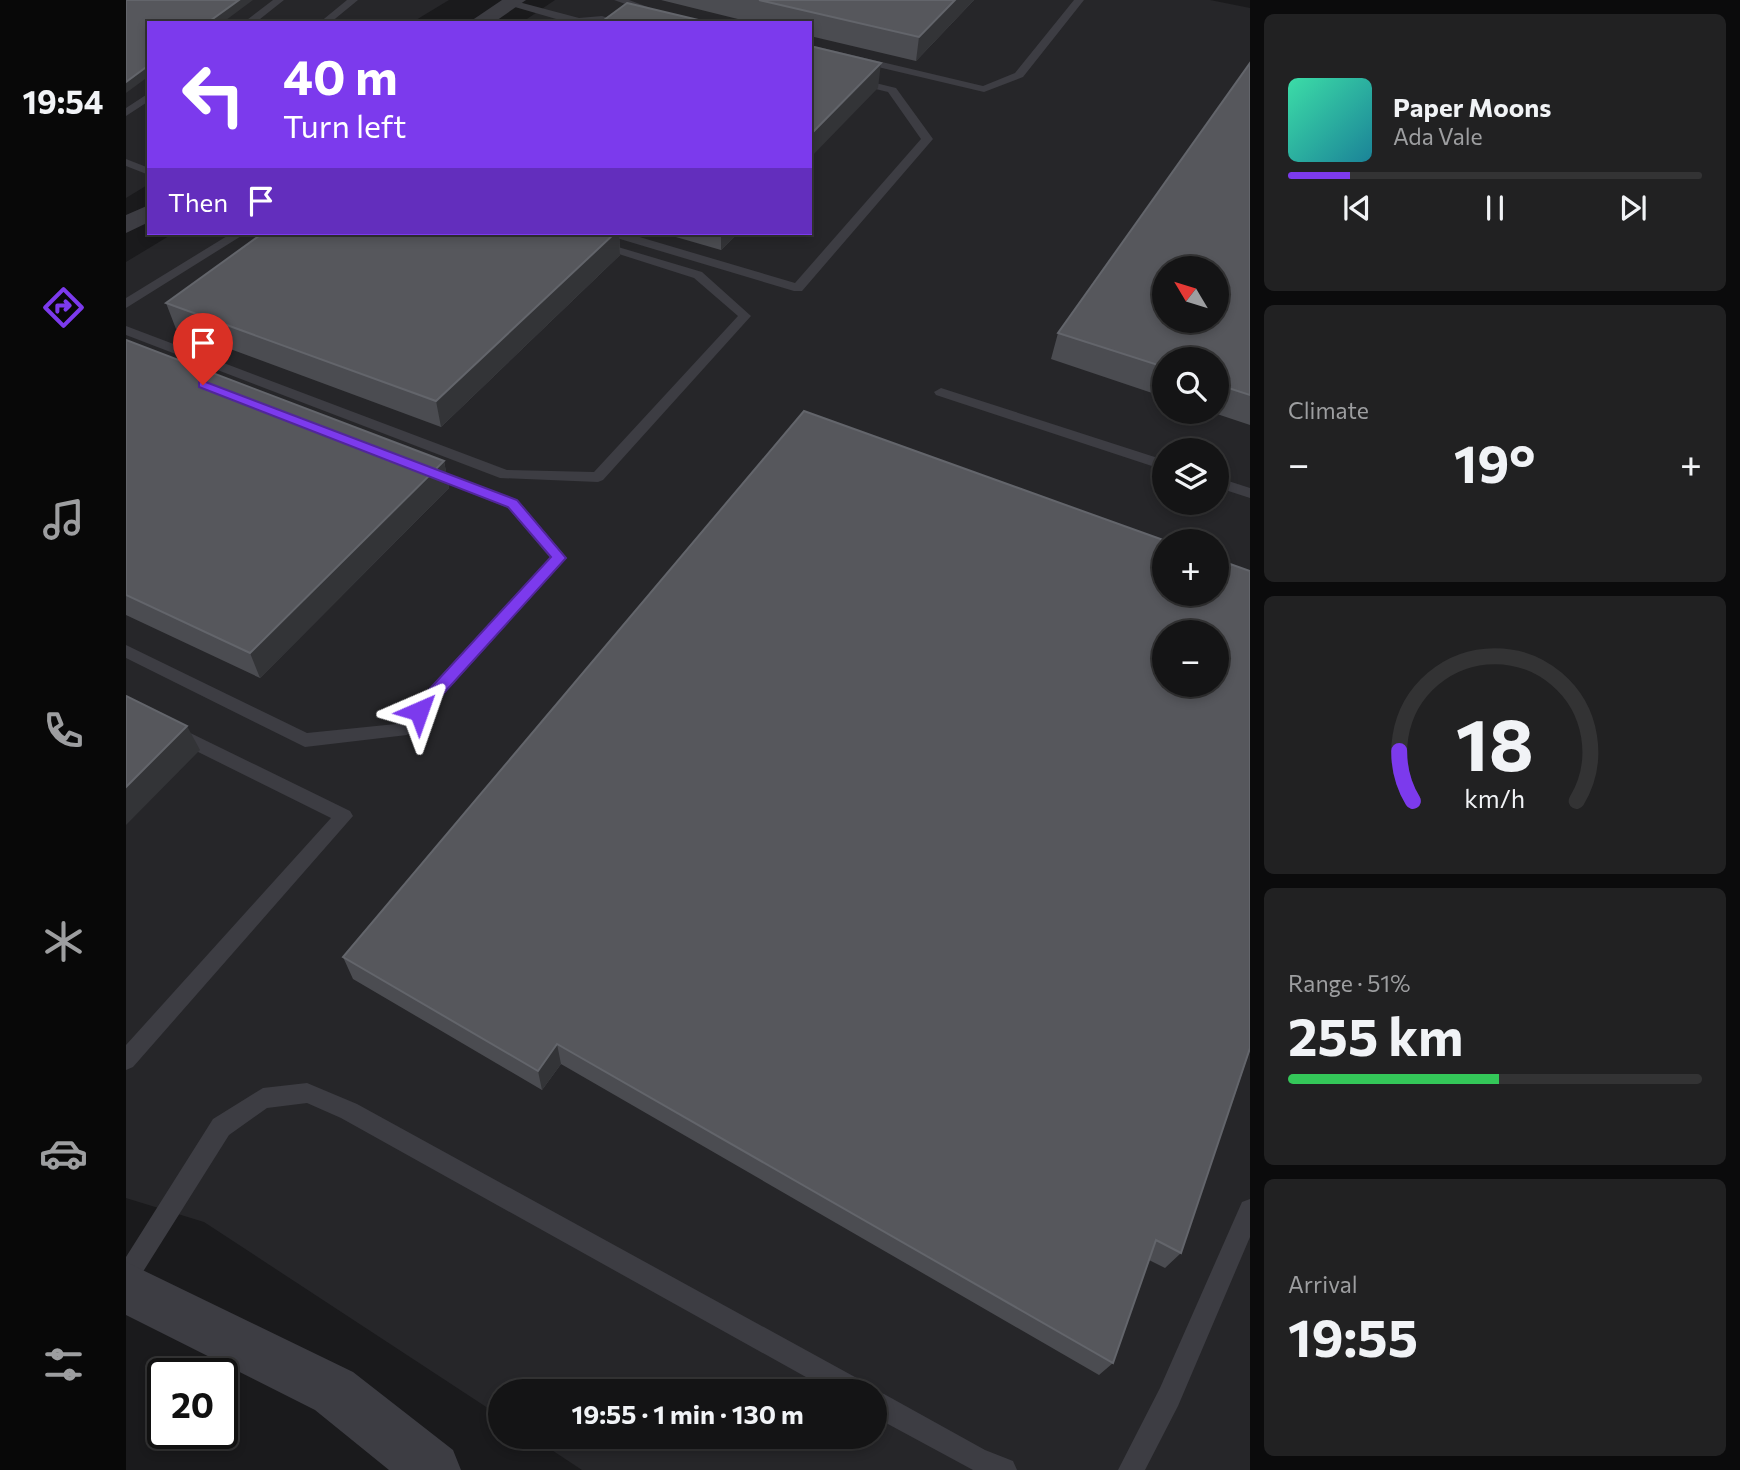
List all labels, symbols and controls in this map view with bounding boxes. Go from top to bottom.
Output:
text: 40 m [283,45,398,105]
icon: left [168,49,259,140]
text: 19:54 [23,81,103,121]
text: Paper Moons [1393,91,1551,122]
text: Turn left [283,105,407,145]
text: Ada Vale [1393,122,1483,150]
icon: arrive [242,182,280,220]
text: Then [168,186,228,217]
icon: previous [1338,189,1376,227]
icon: pause [1476,189,1514,227]
icon: next [1614,189,1652,227]
north arrow [1152,256,1228,332]
map controls [1152,256,1229,697]
icon: directions [39,283,88,332]
pin [173,313,233,385]
icon: arrive [184,324,222,362]
button: search [1152,347,1229,424]
text: Climate [1288,396,1369,424]
text: 19° [1454,430,1535,494]
button: layers [1152,438,1229,515]
text: − [1288,439,1310,486]
text: + [1680,439,1702,486]
icon: music [39,495,88,544]
button: + [1152,529,1229,606]
button: − [1152,620,1229,697]
position arrow [382,674,456,748]
text: 18 [1456,697,1534,786]
icon: phone [39,706,88,755]
text: km/h [1465,783,1525,813]
icon: climate [39,917,88,966]
text: Range · 51% [1288,969,1410,997]
text: 255 km [1288,1003,1463,1067]
icon: car [39,1129,88,1178]
text: Arrival [1288,1270,1358,1298]
text: 19:55 [1288,1304,1418,1368]
icon: filters [39,1340,88,1389]
speed limit sign: 20 [147,1358,238,1449]
text: 19:55 · 1 min · 130 m [571,1398,804,1429]

